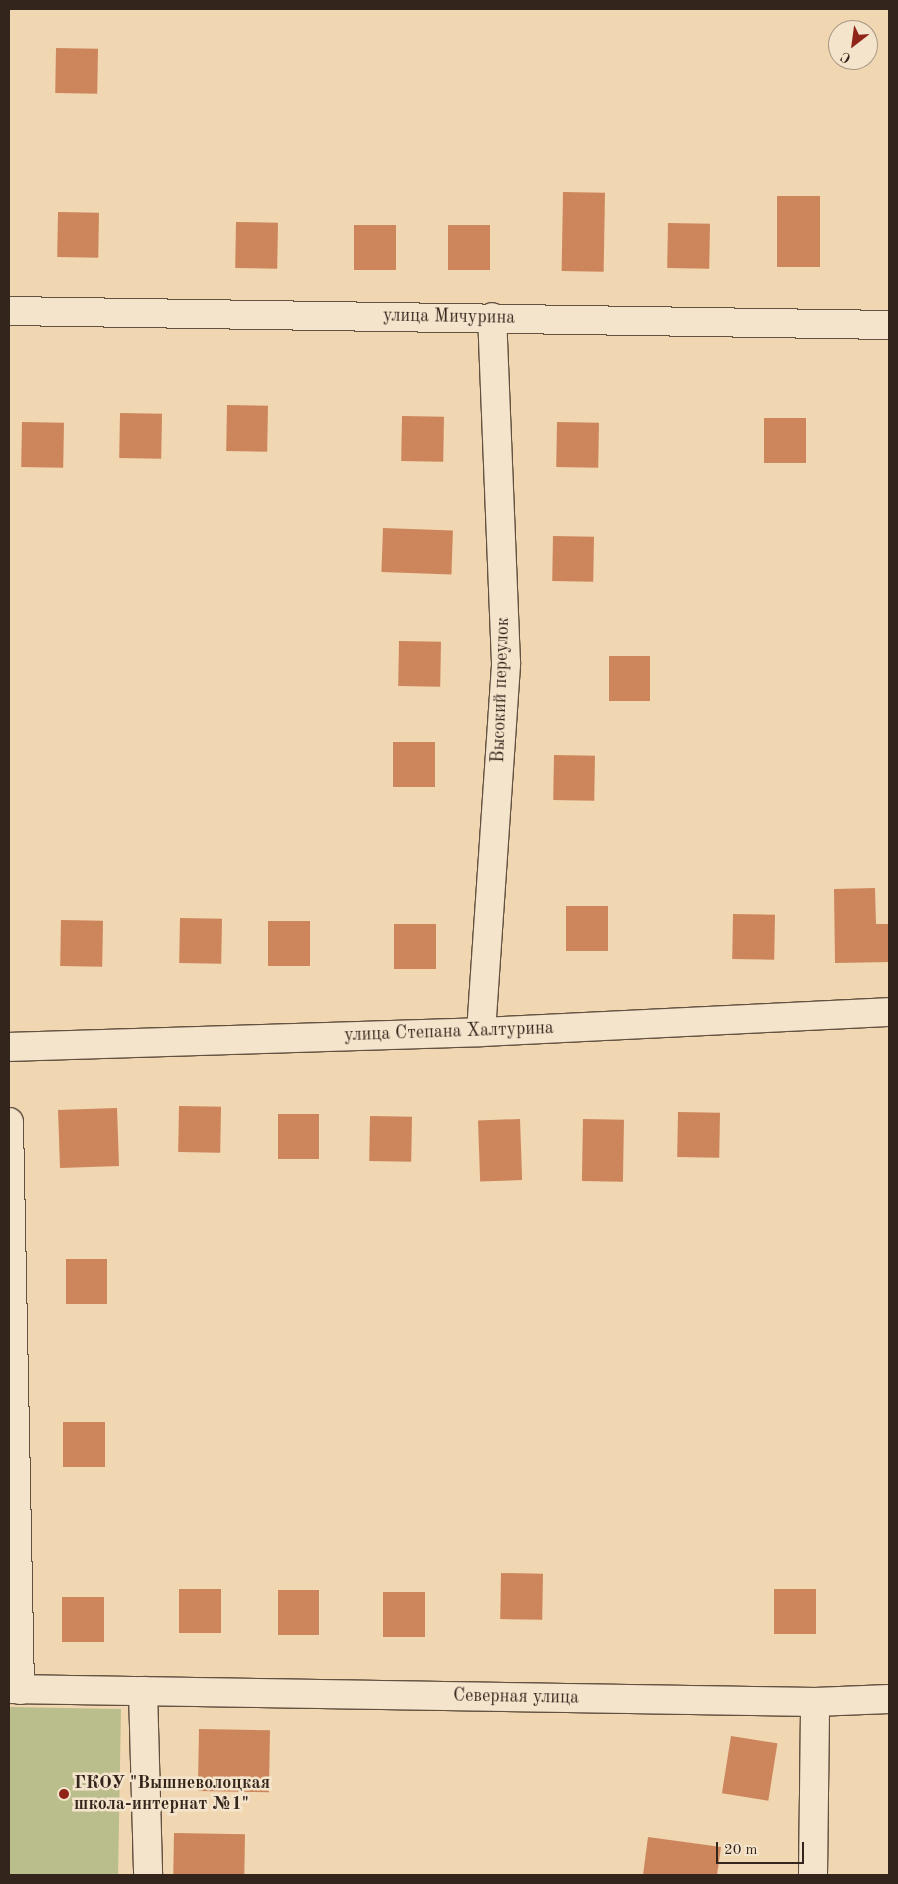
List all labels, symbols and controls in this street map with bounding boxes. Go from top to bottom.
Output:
north arrow [828,20,878,70]
text: С [838,49,854,65]
street label: улица Мичурина [383,305,515,329]
street label: Высокий переулок [488,617,514,763]
street label: улица Степана Халтурина [344,1018,554,1046]
street label: Северная улица [453,1685,579,1709]
place label: ГКОУ "Вышневолоцкая школа-интернат №1" [74,1773,270,1816]
marker: ГКОУ "Вышневолоцкая школа-интернат №1" [58,1788,70,1800]
scale bar [718,1832,806,1864]
text: 20 m [724,1843,758,1858]

